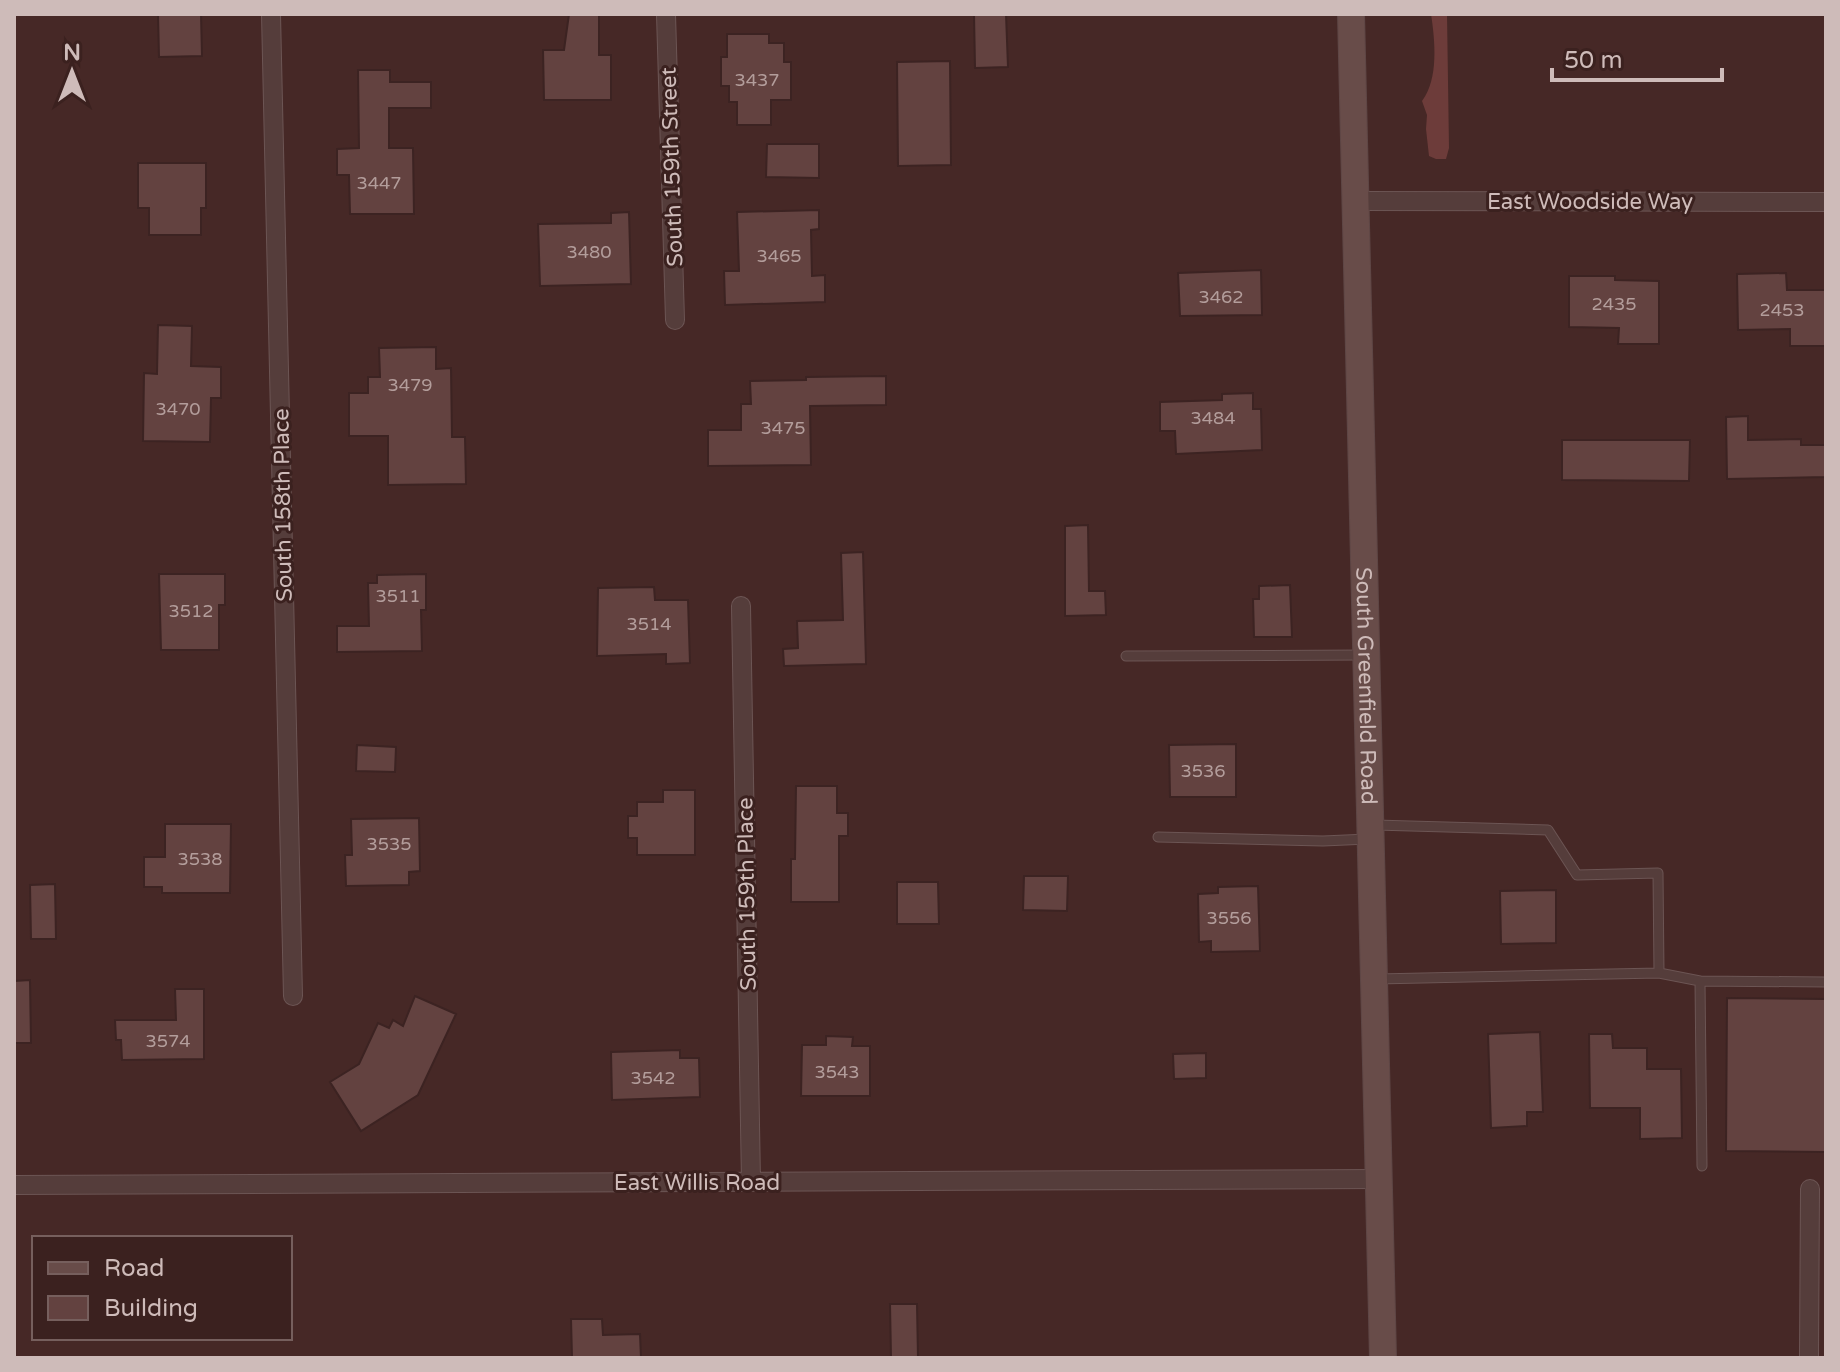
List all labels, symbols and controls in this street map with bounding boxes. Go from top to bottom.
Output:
north arrow [32,32,112,112]
scale bar [1552,32,1722,82]
text: N [63,40,81,66]
text: 50 m [1564,46,1622,75]
street label: South 159th Street [656,67,688,267]
house number: 3437 [734,69,780,91]
house number: 3447 [356,172,402,194]
street label: East Woodside Way [1487,189,1693,215]
house number: 3480 [566,241,612,263]
house number: 3465 [756,245,802,267]
house number: 3462 [1198,286,1244,308]
house number: 2435 [1591,293,1637,315]
house number: 2453 [1759,299,1805,321]
house number: 3479 [387,374,433,396]
house number: 3470 [155,398,201,420]
house number: 3484 [1190,407,1236,429]
street label: South 158th Place [268,408,298,602]
house number: 3475 [760,417,806,439]
street label: South Greenfield Road [1350,567,1382,805]
house number: 3511 [375,585,421,607]
house number: 3512 [168,600,214,622]
house number: 3514 [626,613,672,635]
house number: 3536 [1180,760,1226,782]
street label: South 159th Place [732,797,762,991]
house number: 3535 [366,833,412,855]
house number: 3538 [177,848,223,870]
house number: 3556 [1206,907,1252,929]
house number: 3574 [145,1030,191,1052]
house number: 3543 [814,1061,860,1083]
house number: 3542 [630,1067,676,1089]
street label: East Willis Road [614,1170,780,1196]
legend [32,1236,292,1340]
text: Road [104,1254,164,1283]
text: Building [104,1294,198,1323]

